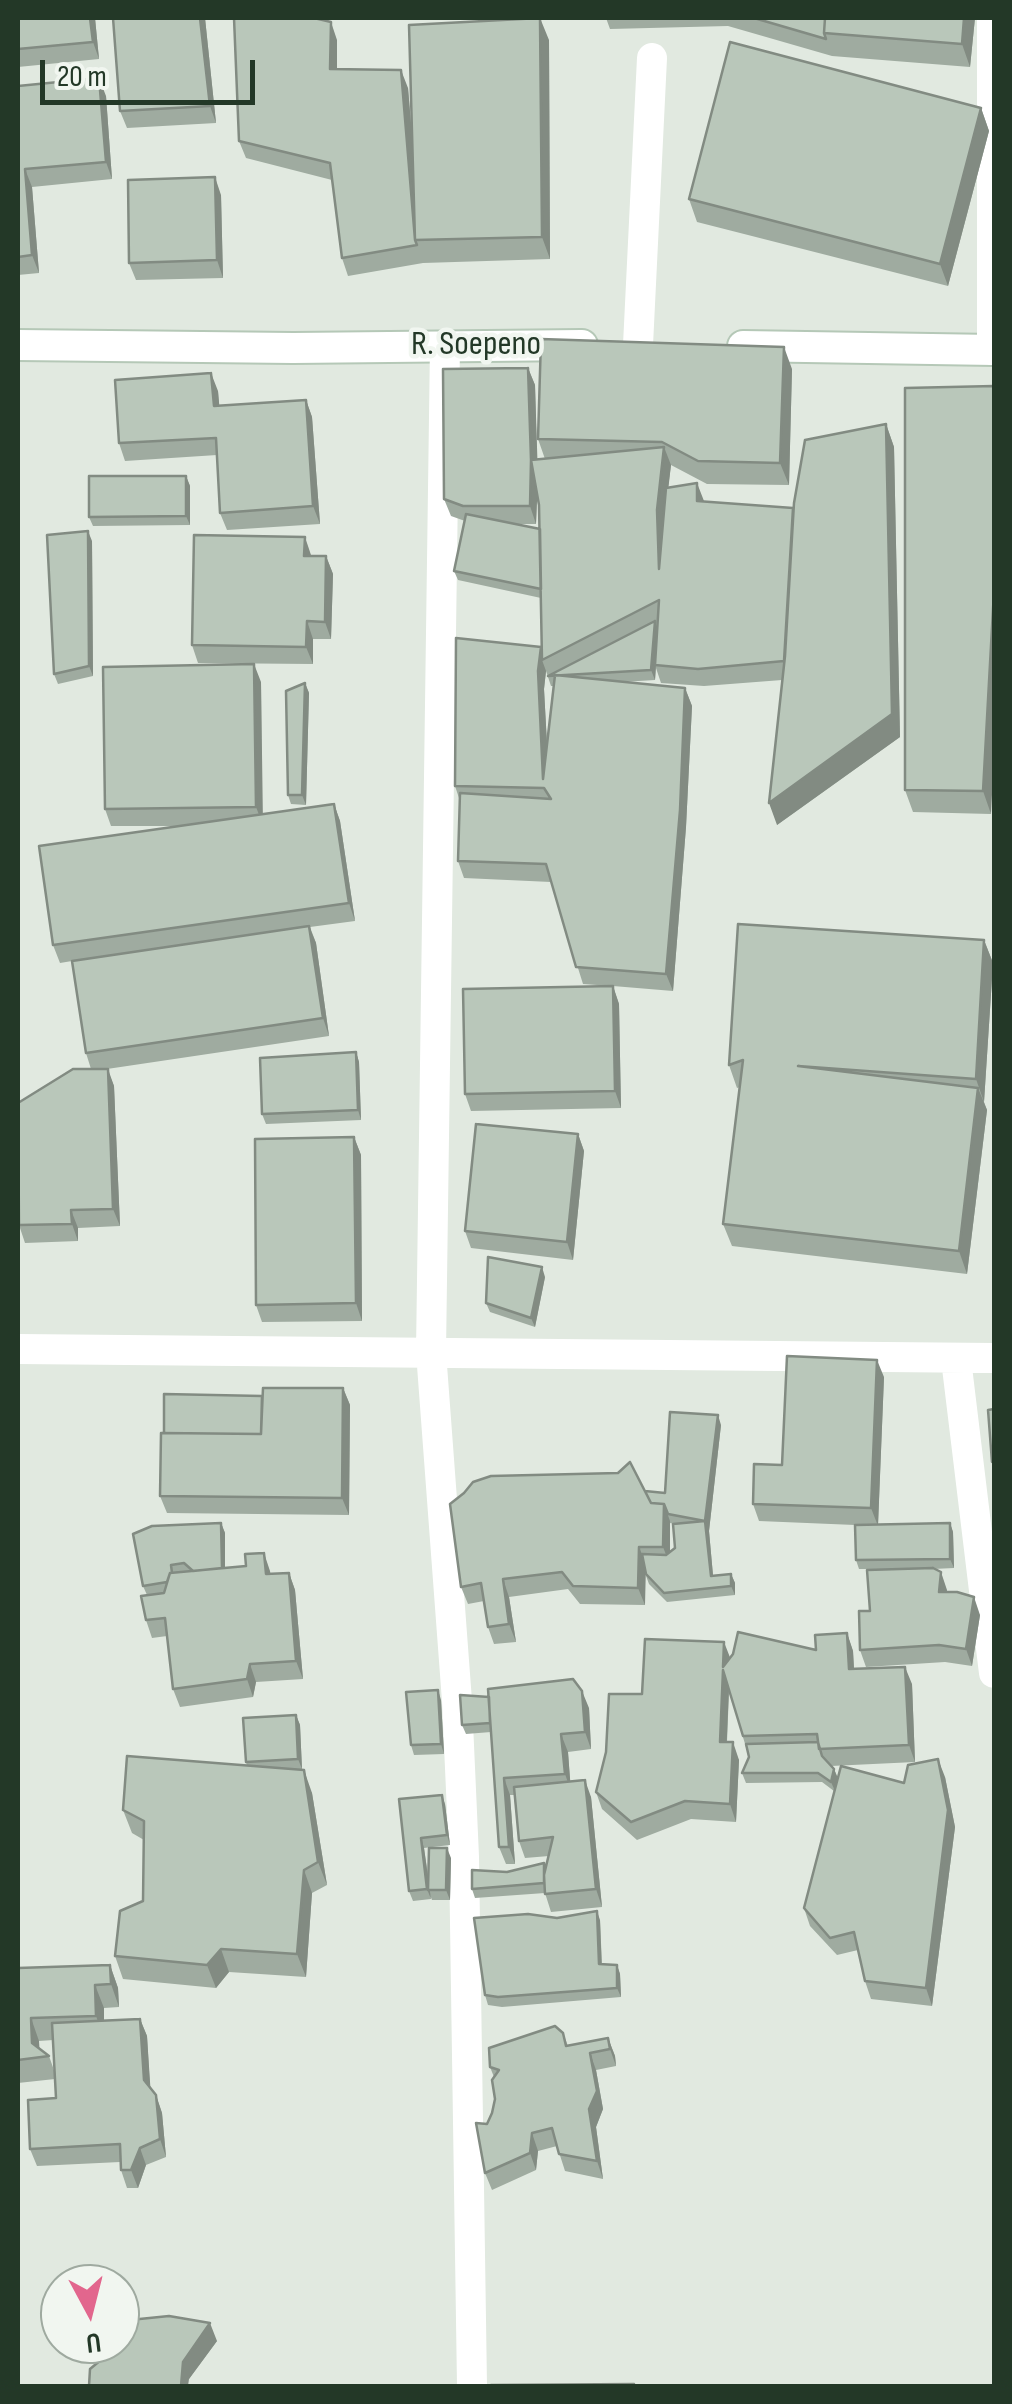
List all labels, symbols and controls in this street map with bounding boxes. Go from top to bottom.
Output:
scale bar [45,40,260,102]
text: 20 m [57,59,107,95]
street label: R. Soepeno [411,324,541,366]
north arrow [40,2264,140,2364]
text: U [84,2325,103,2360]

